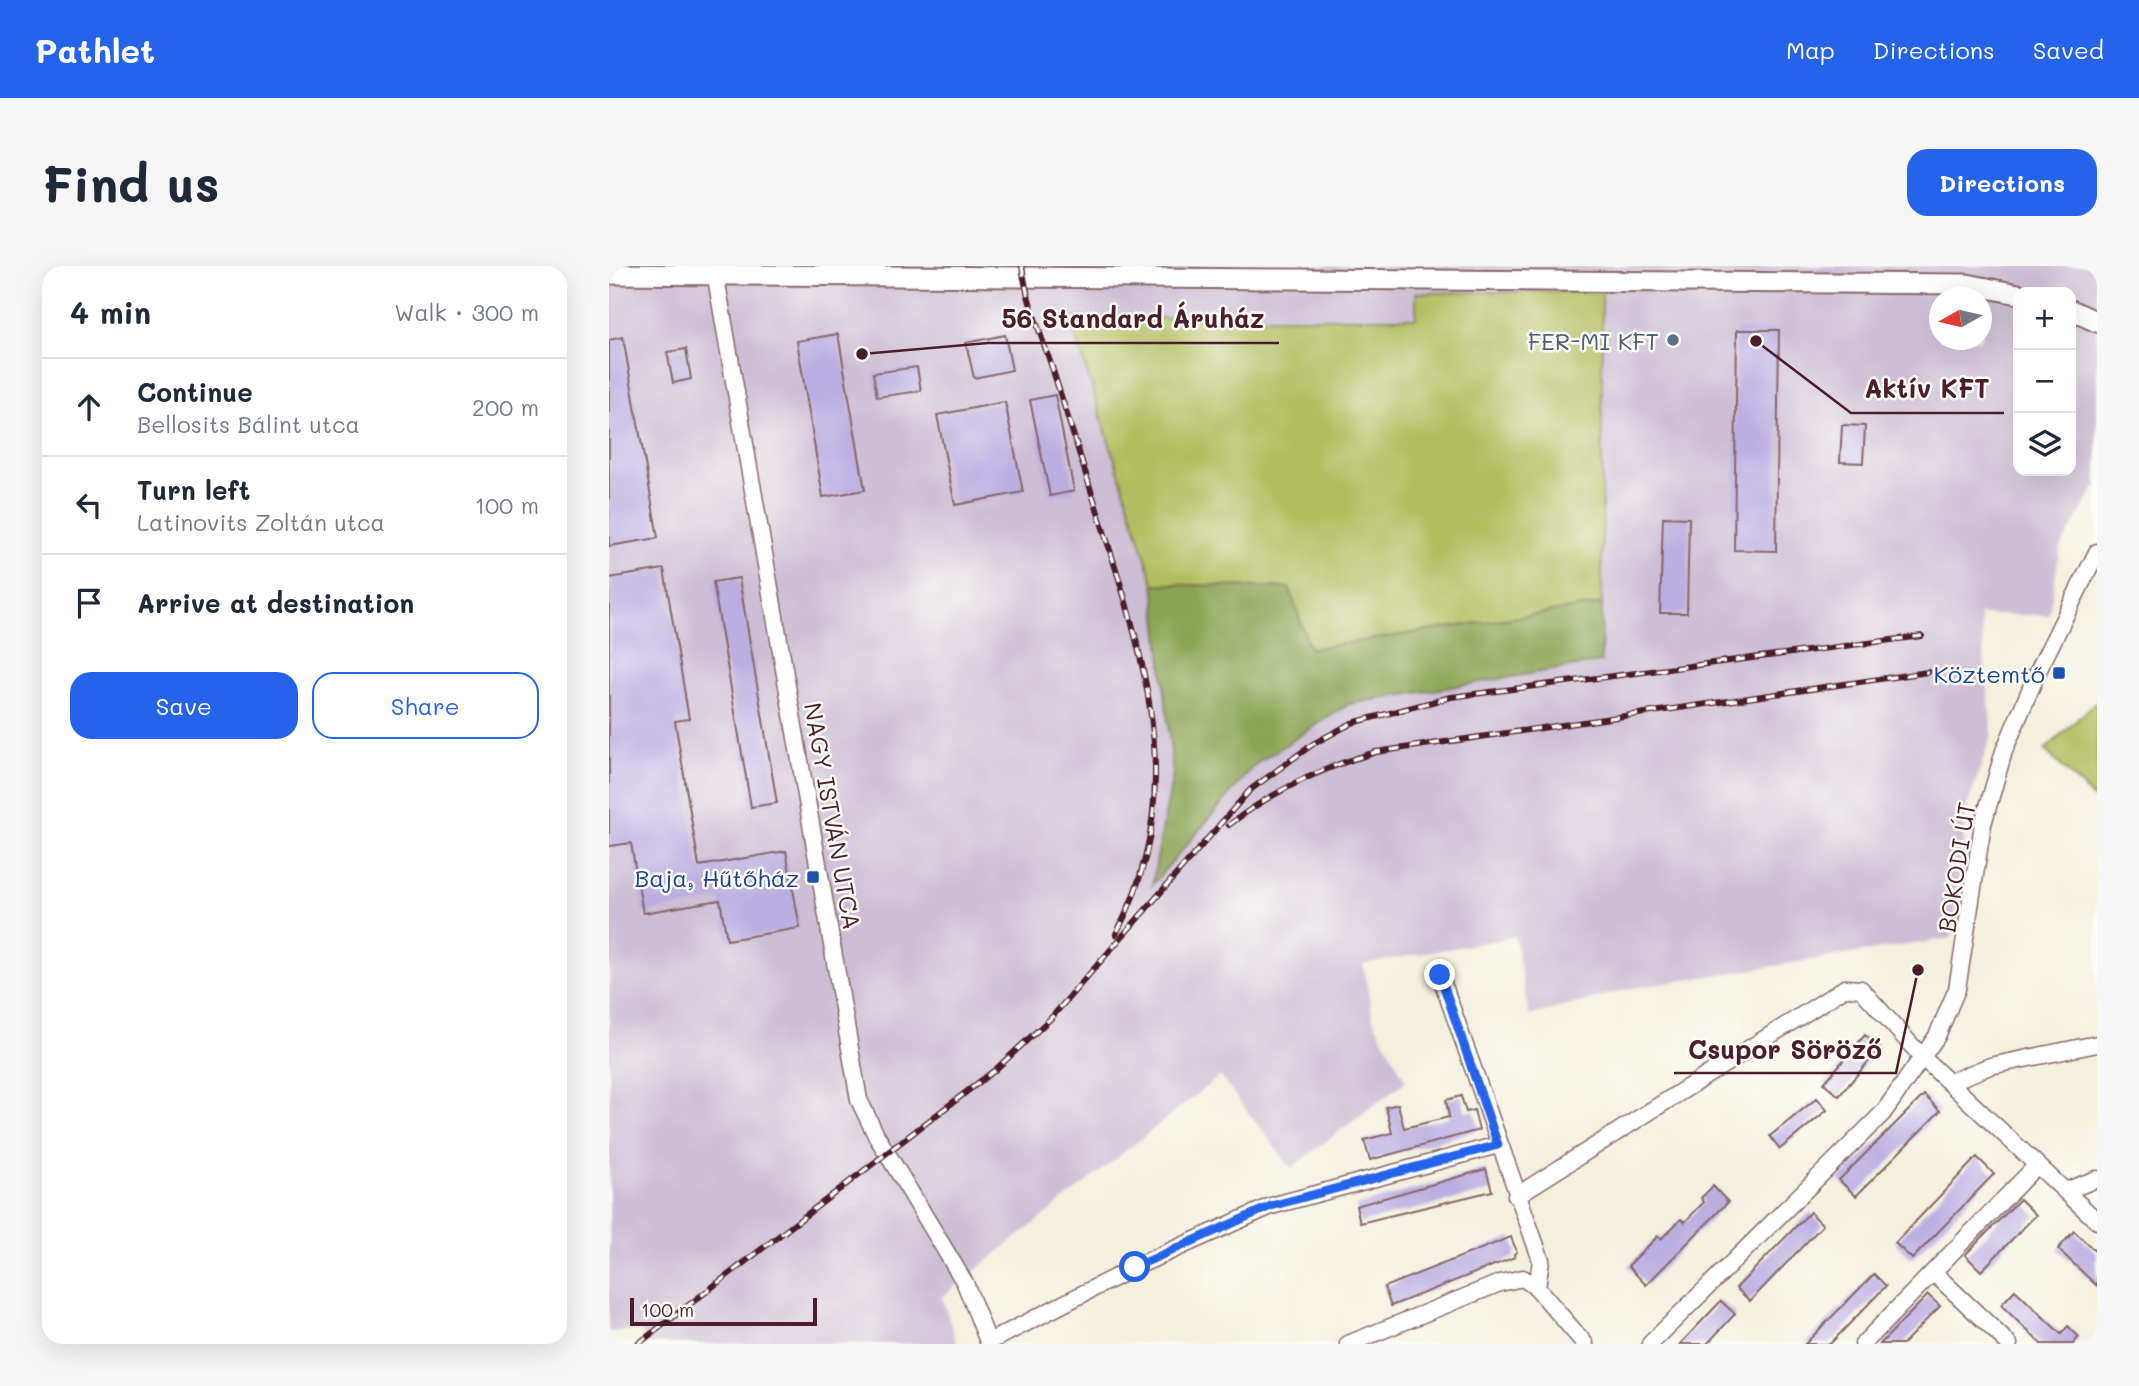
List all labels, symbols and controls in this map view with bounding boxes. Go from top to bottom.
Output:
text: Pathlet [35,28,155,71]
text: Map [1786,34,1835,65]
text: Directions [1873,34,1995,65]
text: Saved [2033,34,2104,65]
button: Directions [1907,149,2097,216]
text: Find us [42,151,220,214]
north arrow [1929,287,1992,350]
map controls [2013,287,2076,476]
button: + [2013,287,2076,350]
text: 4 min [70,292,151,332]
callout: 56 Standard Áruház [988,296,1279,343]
text: Walk · 300 m [394,297,539,327]
text: 56 Standard Áruház [1001,301,1265,335]
place label: FER-MI KFT [1528,325,1659,356]
marker: FER-MI KFT [1665,332,1681,348]
button: − [2013,350,2076,413]
callout: Aktív KFT [1851,366,2004,413]
text: Aktív KFT [1864,371,1990,405]
text: Continue [137,375,253,409]
icon: ahead [70,388,108,426]
text: 200 m [472,392,539,422]
text: Bellosits Bálint utca [137,409,360,439]
button: layers [2013,413,2076,476]
text: Turn left [137,473,250,507]
icon: left [70,486,108,524]
text: 100 m [475,490,539,520]
text: Latinovits Zoltán utca [137,507,385,537]
icon: arrive [70,584,108,622]
text: Arrive at destination [137,586,414,620]
place label: Köztemtő [1934,658,2045,689]
marker: Köztemtő [2051,665,2067,681]
button: Save [70,672,298,739]
button: Share [312,672,539,739]
street label: NAGY ISTVÁN UTCA [798,700,868,932]
street label: BOKODI ÚT [1930,800,1982,934]
place label: Baja, Hűtőház [634,862,799,893]
marker: Baja, Hűtőház [805,869,821,885]
route end [1424,959,1455,990]
callout: Csupor Söröző [1674,1026,1896,1073]
text: Csupor Söröző [1688,1032,1882,1066]
route start [1119,1251,1150,1282]
scale bar [630,1295,817,1327]
text: 100 m [641,1297,694,1322]

